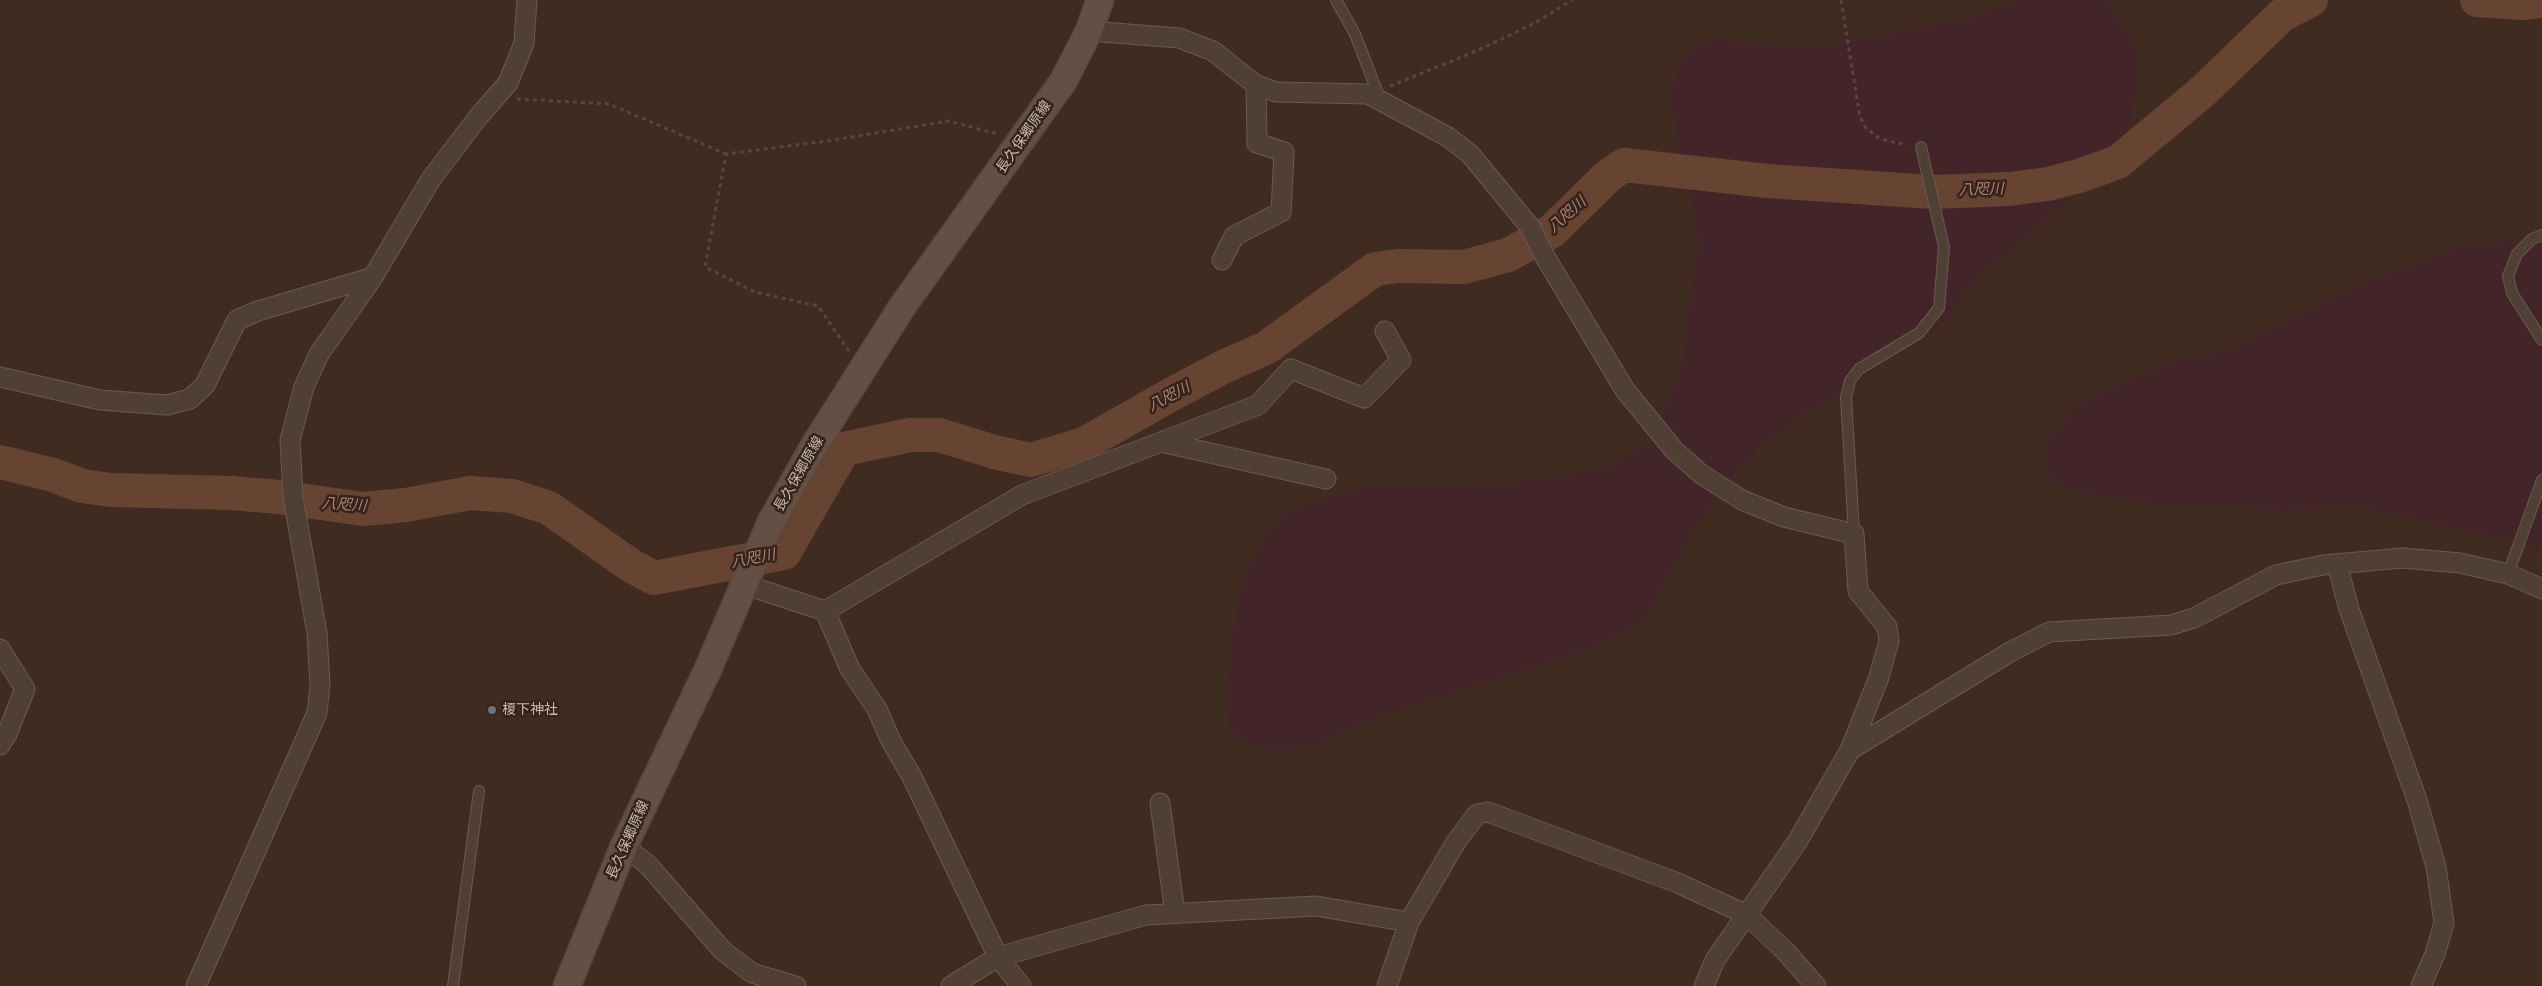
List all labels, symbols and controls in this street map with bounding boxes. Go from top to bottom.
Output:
street label: 長久保郷原線 [993,98,1055,176]
water label: 八咫川 [1958,180,2004,200]
water label: 八咫川 [1544,193,1590,237]
water label: 八咫川 [1145,378,1193,416]
street label: 長久保郷原線 [771,433,827,515]
water label: 八咫川 [321,494,367,516]
water label: 八咫川 [729,546,777,572]
place label: 榎下神社 [502,702,558,718]
marker: 榎下神社 [486,704,498,716]
street label: 長久保郷原線 [603,798,653,882]

